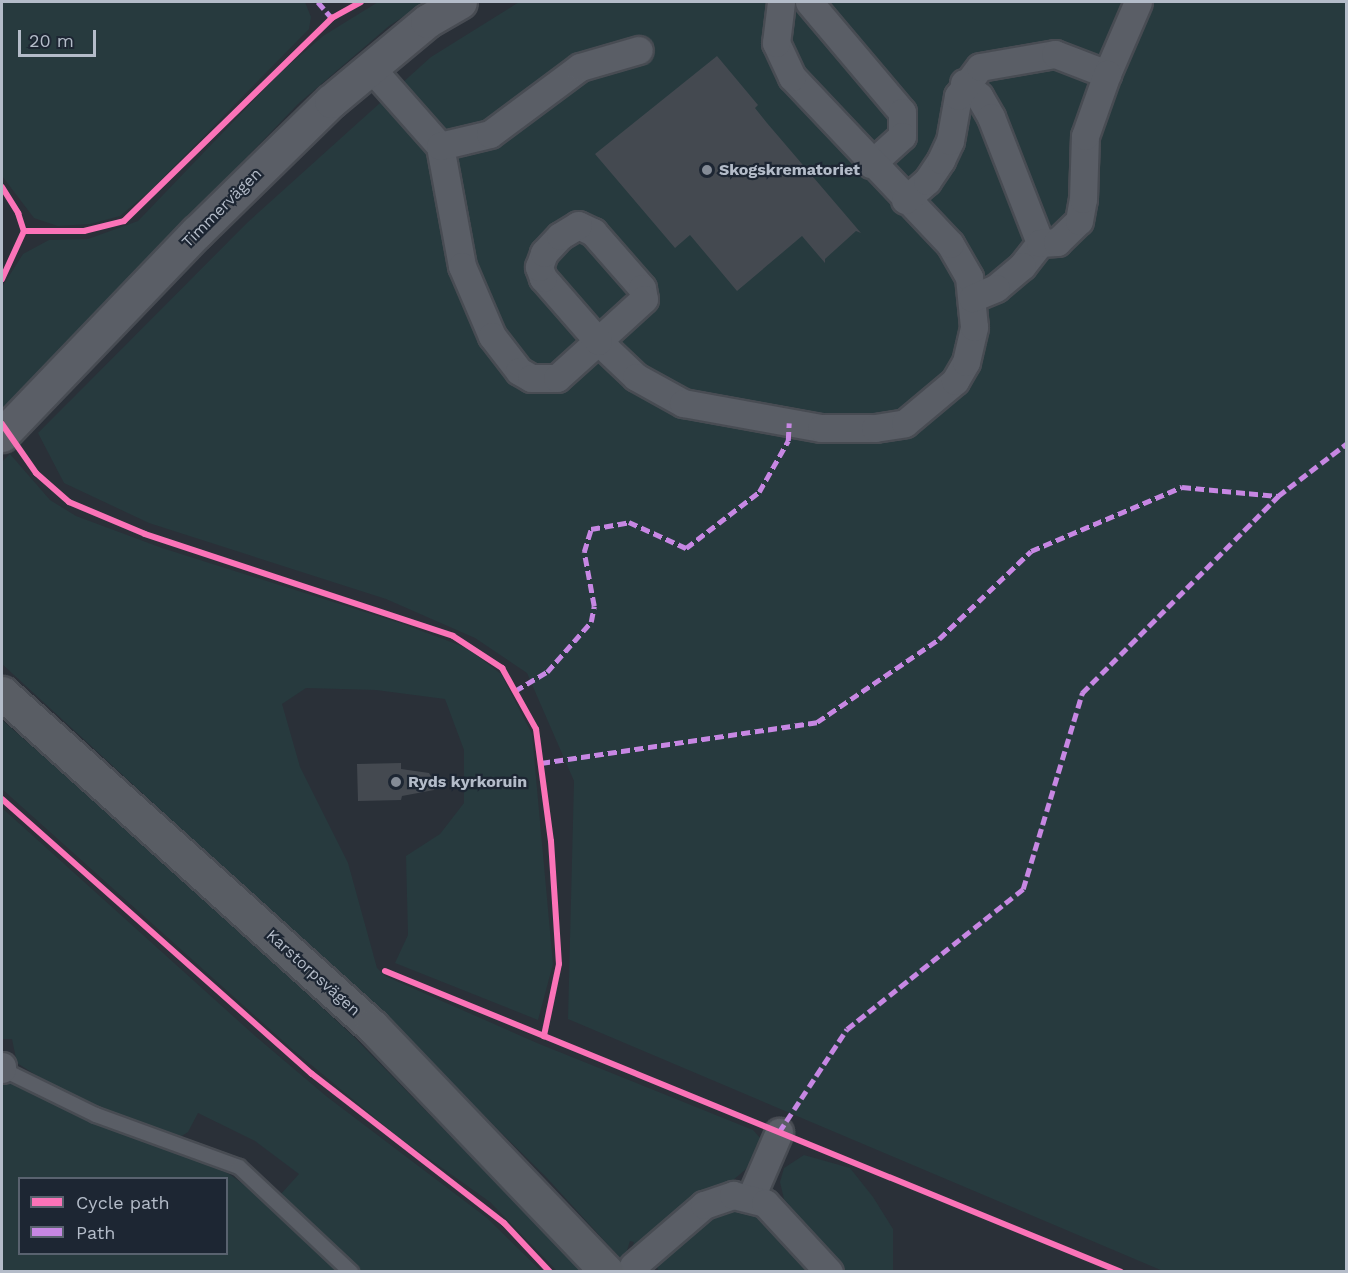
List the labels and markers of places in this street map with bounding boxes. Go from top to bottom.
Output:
place label: Skogskrematoriet [719,160,860,180]
marker: Skogskrematoriet [700,163,714,177]
place label: Ryds kyrkoruin [408,772,527,792]
marker: Ryds kyrkoruin [389,775,403,789]

